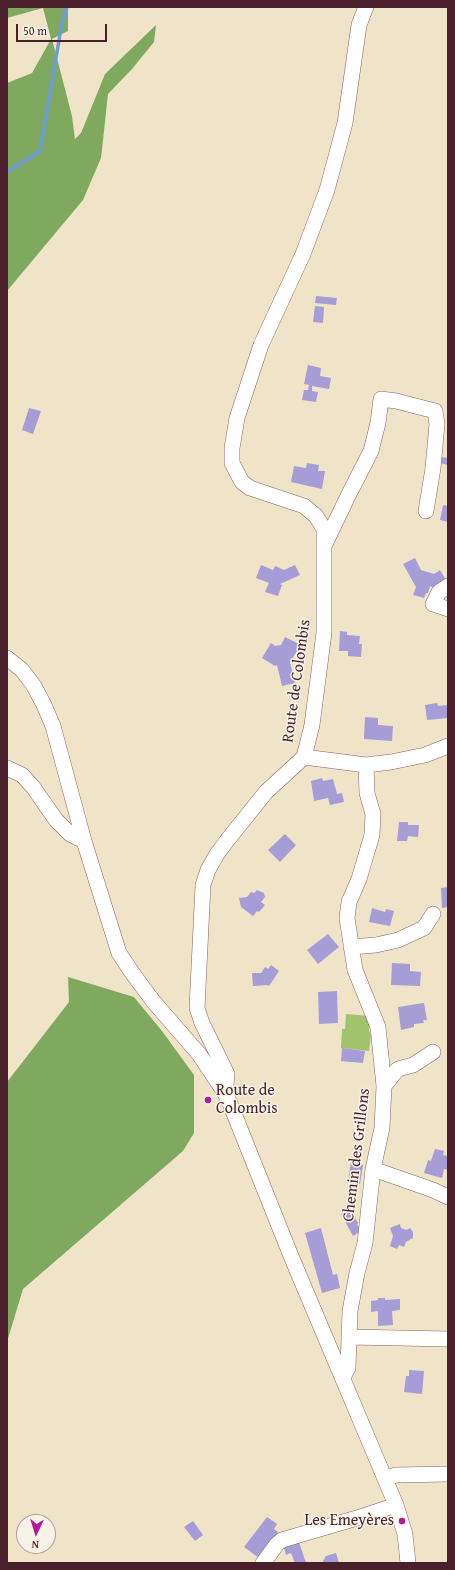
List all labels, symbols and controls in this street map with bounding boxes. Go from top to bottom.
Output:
scale bar [18,16,109,42]
text: 50 m [23,22,47,39]
street label: Route de Colombis [279,618,315,744]
place label: Route de Colombis [216,1081,278,1119]
street label: Chemin des Grillons [339,1087,375,1223]
marker: Route de Colombis [203,1095,213,1105]
place label: Les Emeyères [304,1511,394,1531]
north arrow [16,1514,56,1554]
marker: Les Emeyères [397,1516,407,1526]
text: N [31,1537,39,1553]

